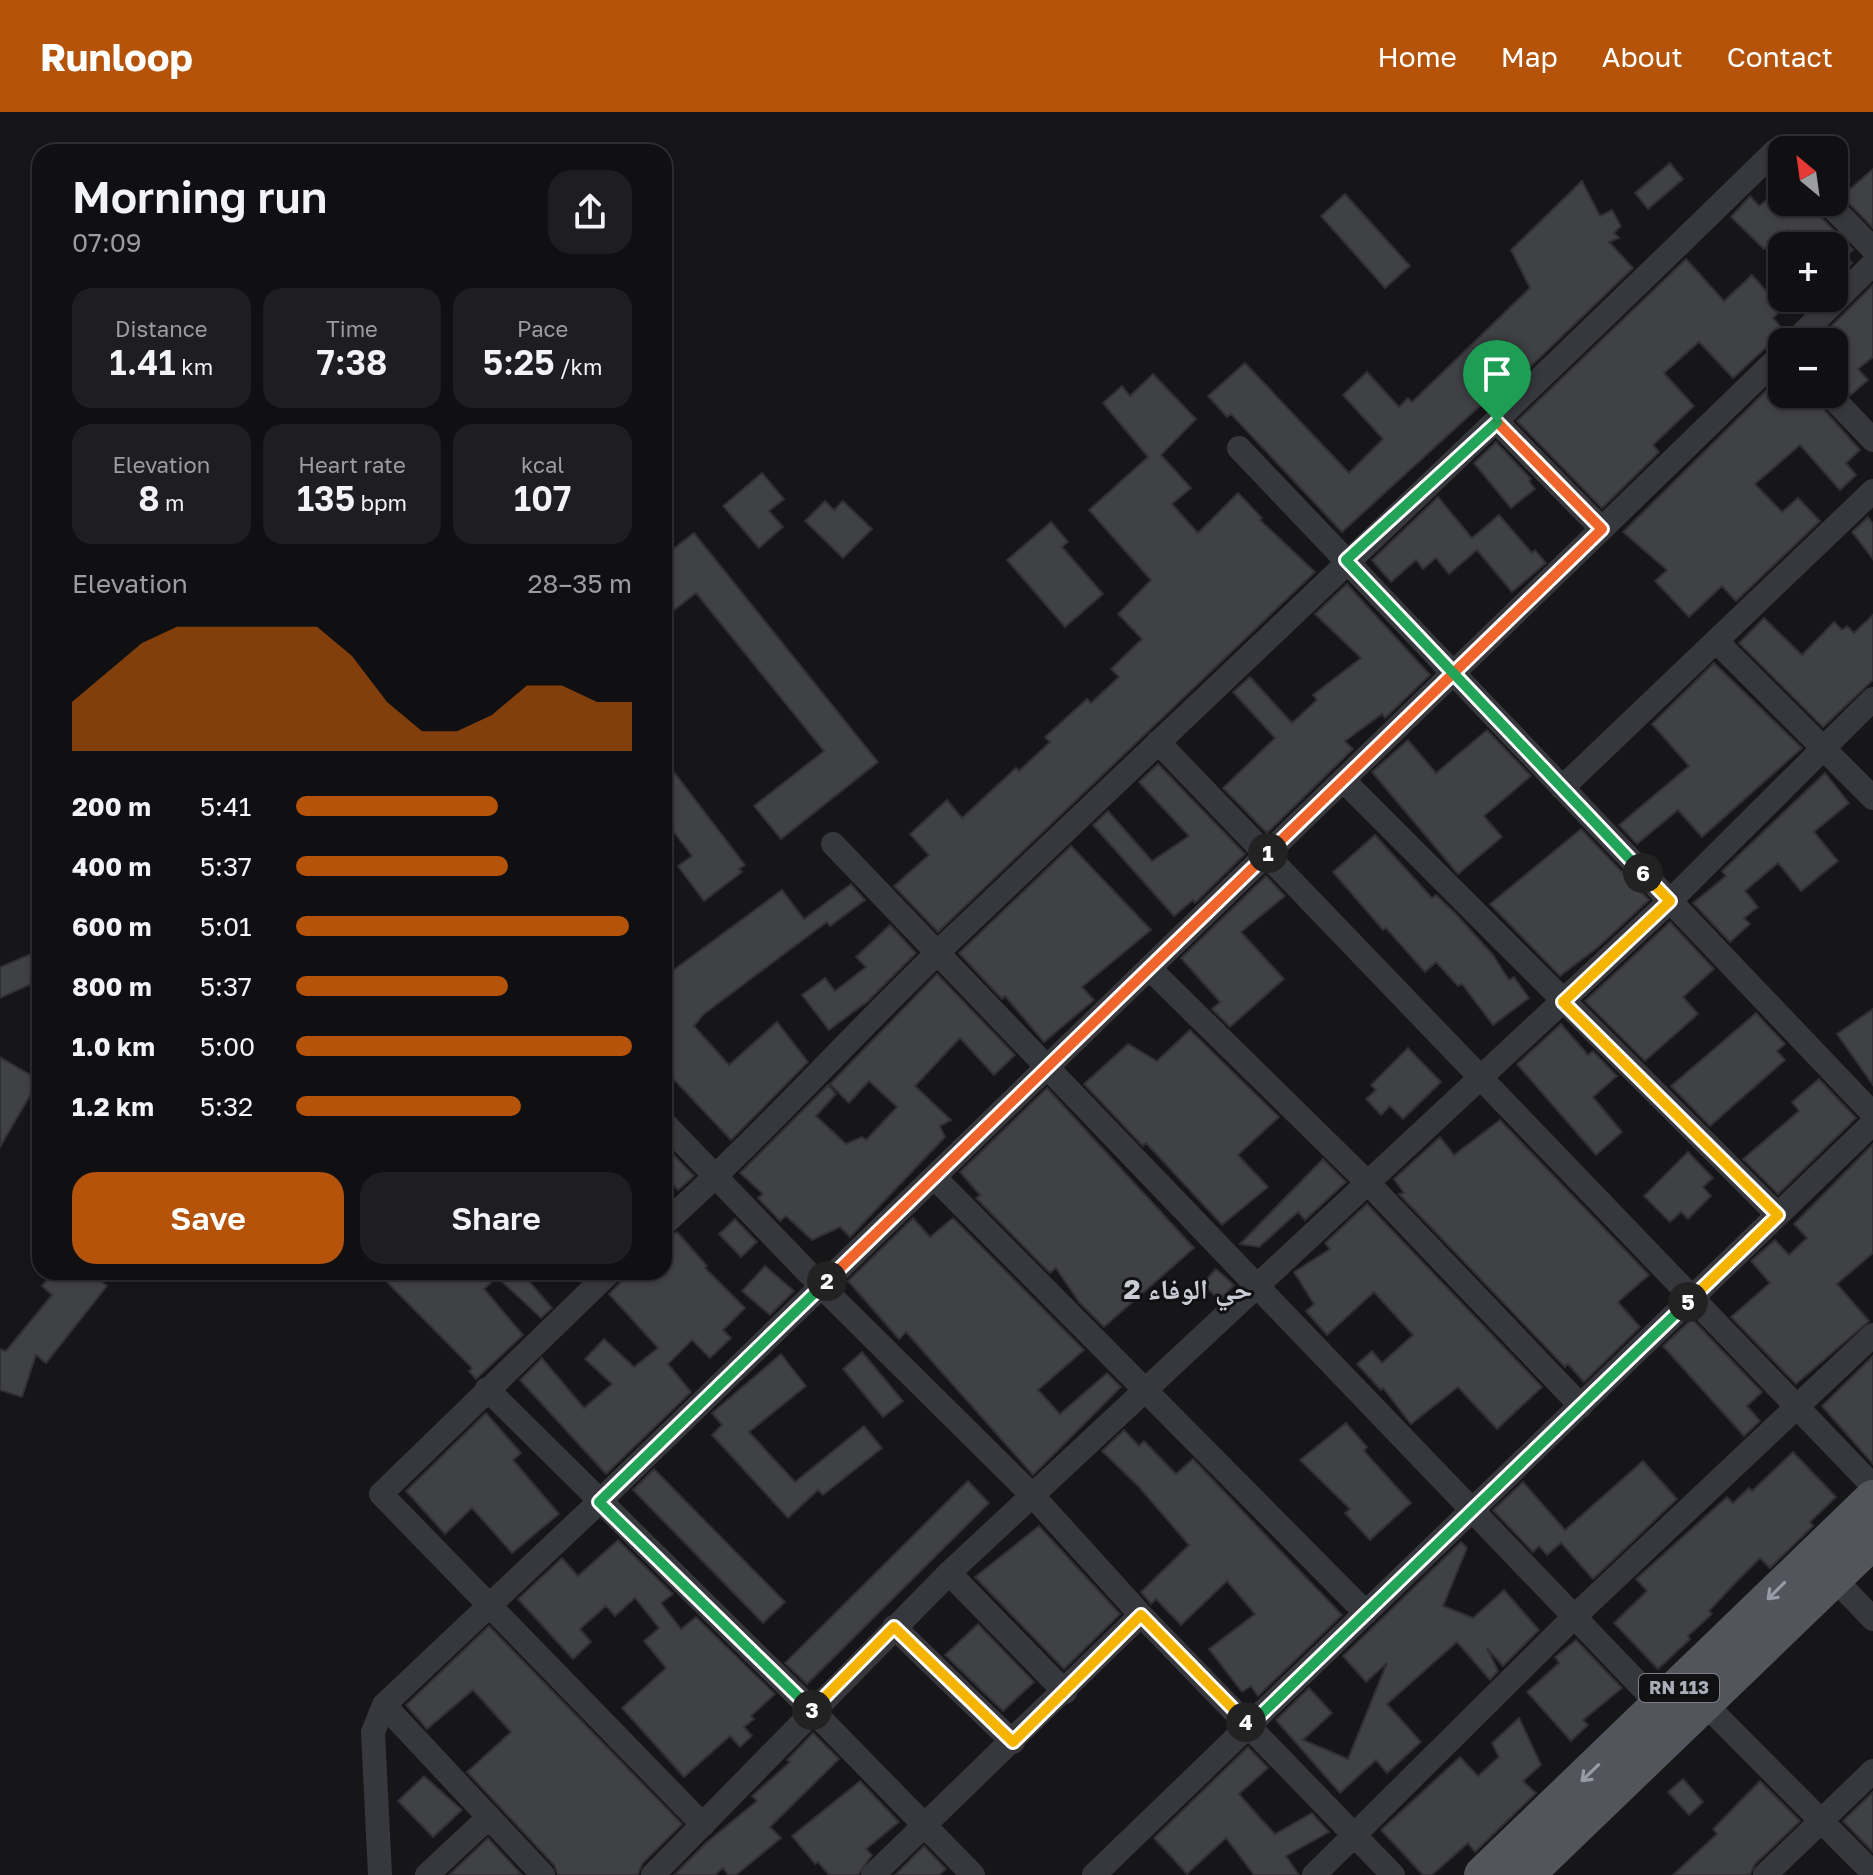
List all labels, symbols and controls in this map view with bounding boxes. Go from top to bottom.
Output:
text: Runloop [40,34,193,79]
text: Home [1378,40,1457,73]
text: Map [1501,40,1558,73]
text: About [1602,40,1683,73]
text: Contact [1727,40,1833,73]
north arrow [1768,136,1848,216]
map controls [1768,136,1848,408]
text: Morning run [72,170,327,223]
button: share [548,170,632,254]
text: 07:09 [72,227,142,258]
button: + [1768,232,1848,312]
text: Distance [115,315,208,342]
text: Time [326,315,378,342]
text: Pace [517,315,568,342]
button: − [1768,328,1848,408]
pin [1463,340,1531,422]
text: 1.41 [110,342,176,382]
text: 7:38 [317,342,387,382]
text: 5:25 [483,342,555,382]
icon: arrive [1475,352,1519,396]
text: km [176,353,213,380]
text: /km [555,353,602,380]
text: Elevation [112,451,210,478]
text: Heart rate [298,451,406,478]
text: kcal [521,451,564,478]
text: 8 [138,478,160,518]
text: 135 [297,478,355,518]
text: 107 [514,478,571,518]
text: m [160,489,185,516]
text: bpm [355,489,407,516]
text: Elevation [72,568,188,599]
text: 28–35 m [527,568,632,599]
text: 200 m [72,791,151,822]
text: 5:41 [200,791,251,822]
pin: 1 [1248,833,1288,873]
text: 1 [1262,839,1274,866]
text: 400 m [72,851,151,882]
text: 5:37 [200,851,252,882]
pin: 6 [1623,853,1663,893]
text: 6 [1636,859,1650,886]
text: 600 m [72,911,152,942]
text: 5:01 [200,911,252,942]
text: 800 m [72,971,152,1002]
text: 5:37 [200,971,252,1002]
text: 1.0 km [72,1031,155,1062]
text: 5:00 [200,1031,255,1062]
text: 1.2 km [72,1091,154,1122]
text: 5:32 [200,1091,253,1122]
button: Save [72,1172,344,1264]
button: Share [360,1172,632,1264]
pin: 2 [807,1261,847,1301]
text: 2 [820,1267,834,1294]
district label: حي الوفاء 2 [1124,1272,1252,1312]
pin: 5 [1668,1282,1708,1322]
text: 5 [1681,1288,1695,1315]
one-way arrow [1766,1582,1786,1601]
road number: RN 113 [1639,1674,1719,1702]
pin: 3 [792,1690,832,1730]
text: 3 [805,1696,819,1723]
pin: 4 [1226,1702,1266,1742]
text: 4 [1239,1708,1253,1735]
one-way arrow [1580,1763,1600,1782]

